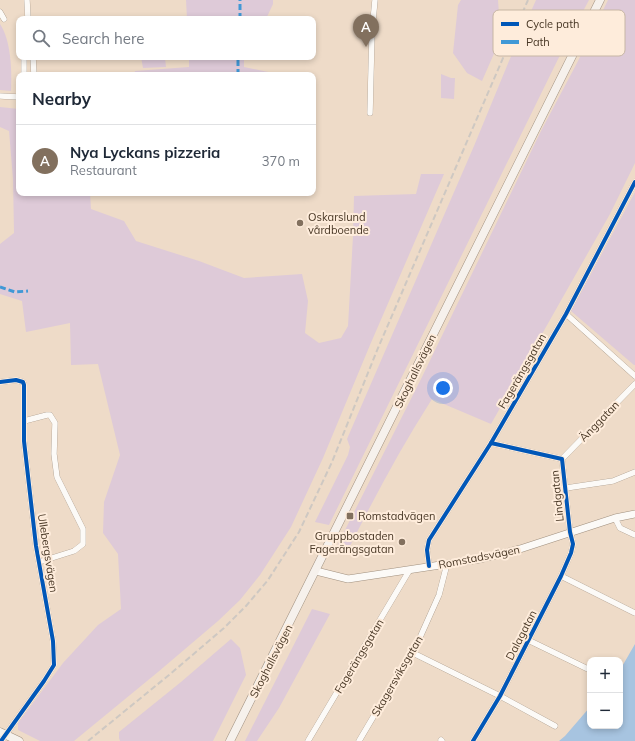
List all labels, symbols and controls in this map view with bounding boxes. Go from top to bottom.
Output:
legend [493,10,625,56]
pin: A [353,14,379,47]
search box [16,16,316,60]
text: Cycle path [526,17,579,31]
icon: search [30,27,52,49]
text: Search here [62,29,144,48]
text: Path [526,35,550,49]
text: Nearby [32,88,91,109]
text: Nya Lyckans pizzeria [70,143,220,162]
text: A [40,153,50,169]
text: 370 m [262,153,300,169]
text: Restaurant [70,162,137,178]
place label: Oskarslund vårdboende [308,210,369,237]
marker: Oskarslund vårdboende [295,218,305,228]
street label: Fagerängsgatan [495,331,549,411]
street label: Skoghallsvägen [391,332,439,410]
your location [433,378,453,398]
street label: Änggatan [576,398,622,444]
street label: Lindgatan [547,470,567,522]
place label: Romstadvägen [358,509,435,523]
marker: Romstadvägen [345,511,355,521]
street label: Ullebergsvägen [35,513,61,593]
place label: Gruppbostaden Fagerängsgatan [310,529,394,556]
marker: Gruppbostaden Fagerängsgatan [397,537,407,547]
street label: Romstadsvägen [437,542,521,572]
street label: Dalagatan [502,608,540,662]
street label: Fagerängsgatan [331,616,387,696]
street label: Skoghallsvägen [247,622,295,700]
street label: Skagersviksgatan [368,633,426,719]
map controls [587,657,623,729]
button: + [587,657,623,693]
button: − [587,693,623,729]

